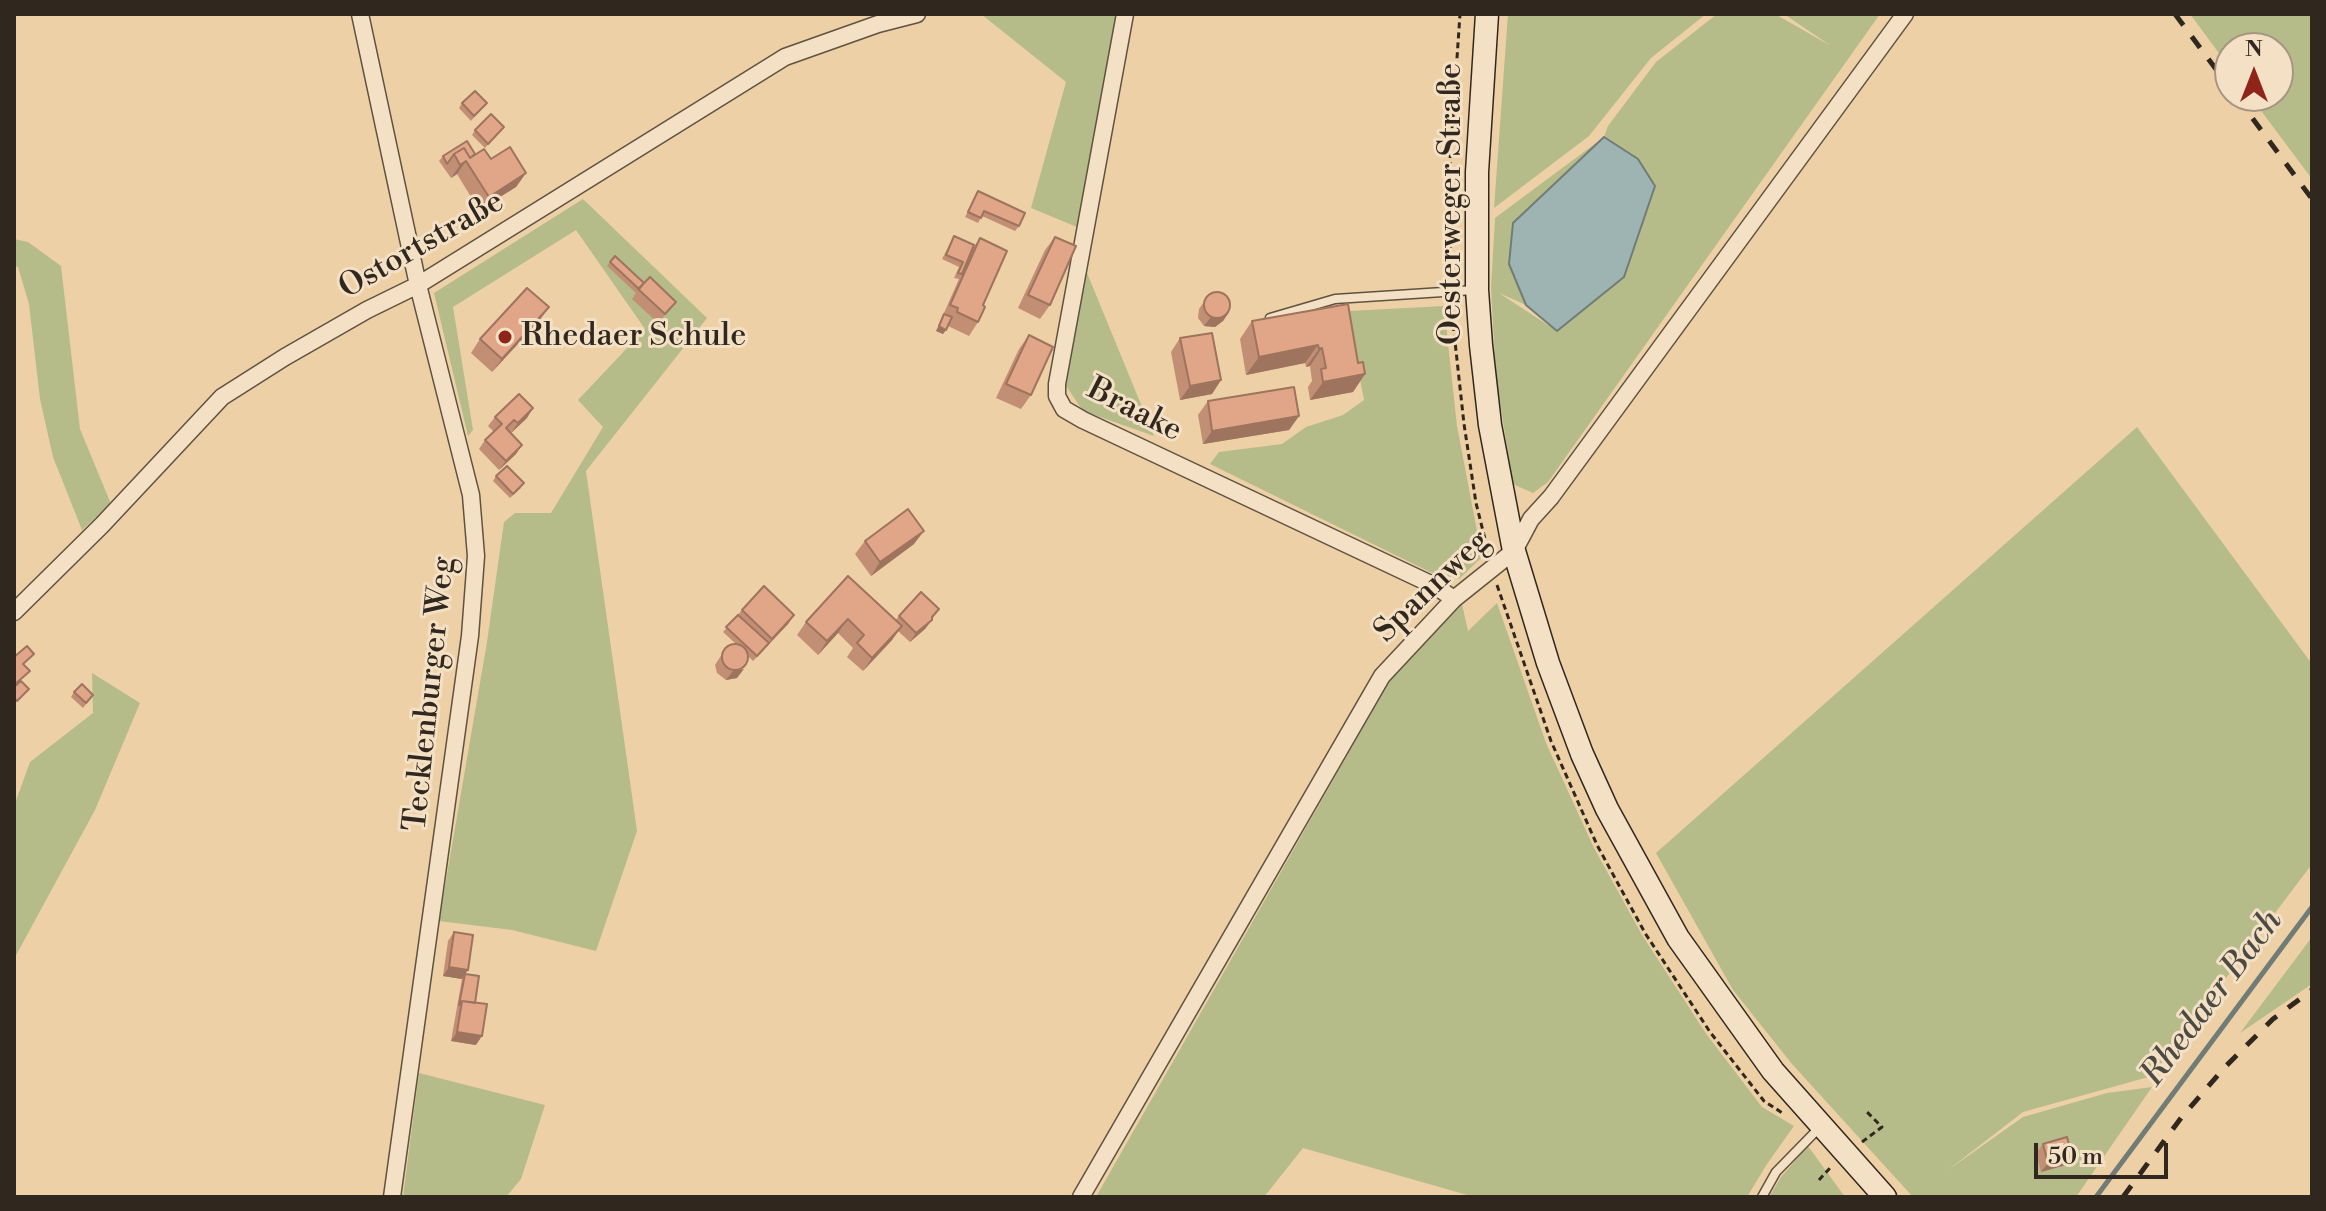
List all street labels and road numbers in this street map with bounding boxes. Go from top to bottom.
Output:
street label: Oesterweger Straße [1433,63,1471,345]
street label: Ostortstraße [333,183,511,309]
street label: Braake [1080,371,1188,451]
street label: Spannweg [1367,523,1499,651]
street label: Tecklenburger Weg [397,555,465,833]

